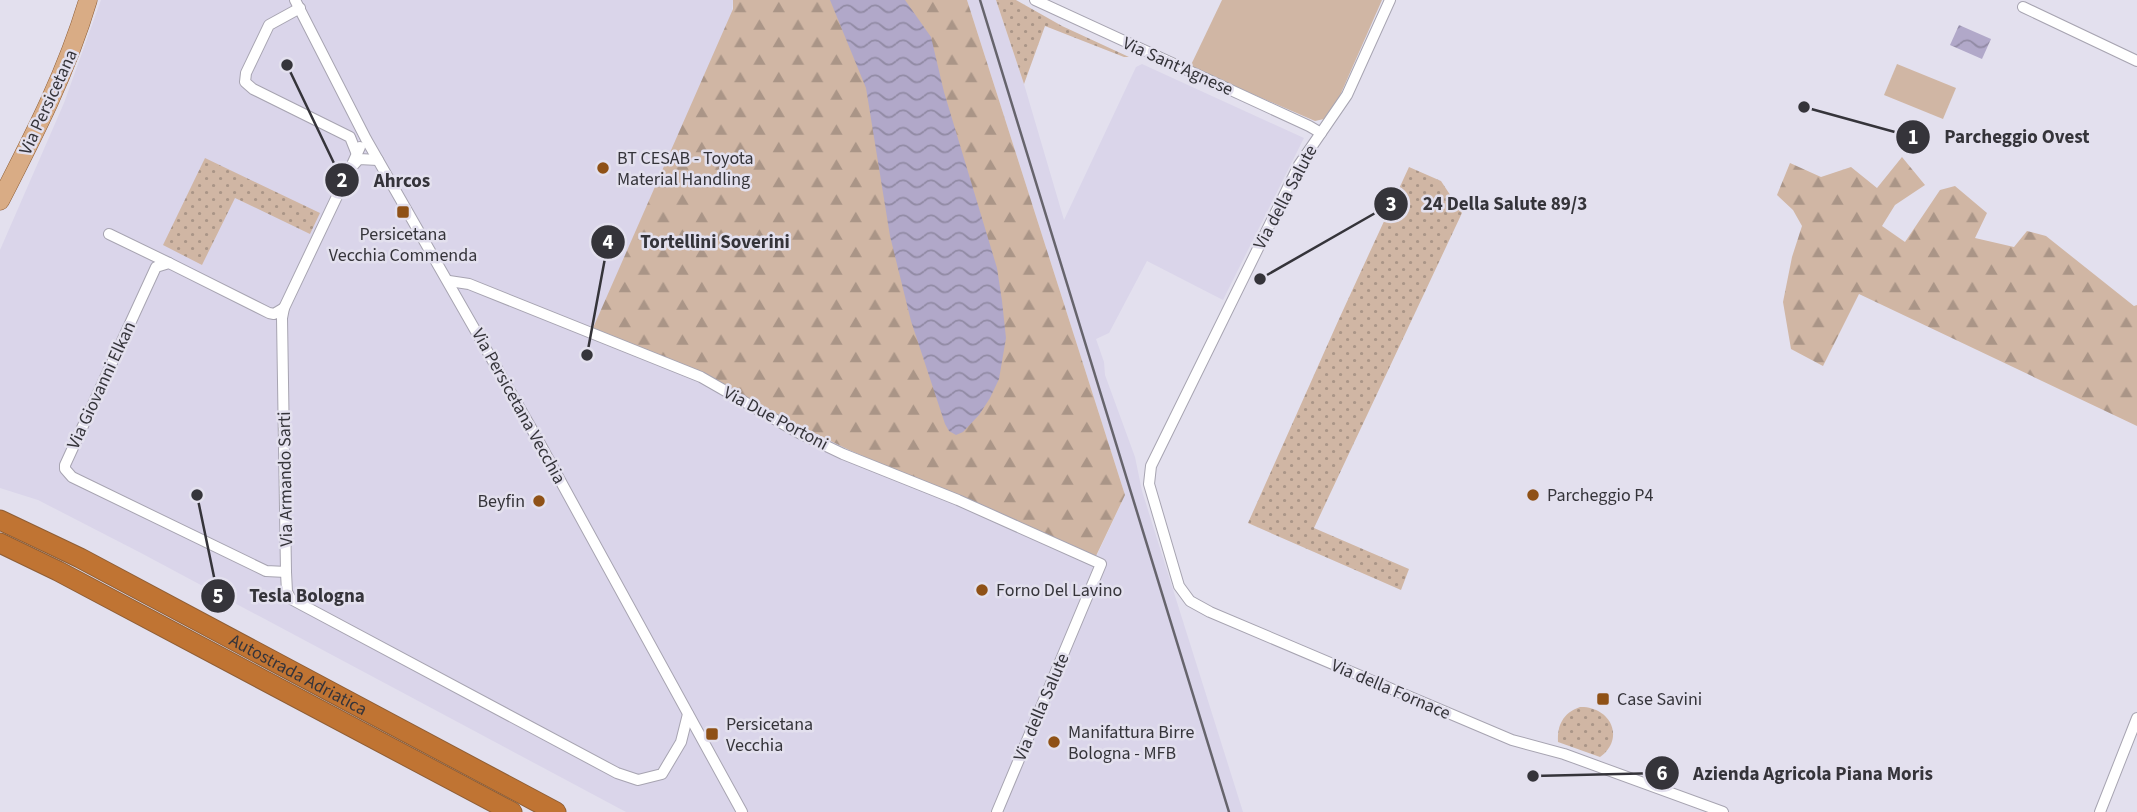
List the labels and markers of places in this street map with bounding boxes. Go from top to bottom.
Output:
callout: Parcheggio Ovest [1896,117,2104,157]
place label: BT CESAB - Toyota Material Handling [617,146,754,192]
callout: Ahrcos [325,160,444,200]
marker: BT CESAB - Toyota Material Handling [595,160,611,176]
callout: 24 Della Salute 89/3 [1374,184,1601,224]
marker: Persicetana Vecchia Commenda [395,204,411,220]
place label: Persicetana Vecchia Commenda [329,222,477,268]
callout: Tortellini Soverini [591,222,803,262]
place label: Parcheggio P4 [1547,483,1653,508]
marker: Parcheggio P4 [1525,487,1541,503]
place label: Beyfin [477,489,525,514]
marker: Beyfin [531,493,547,509]
callout: Tesla Bologna [200,576,379,616]
place label: Forno Del Lavino [996,578,1122,603]
marker: Forno Del Lavino [974,582,990,598]
place label: Case Savini [1617,687,1702,712]
marker: Case Savini [1595,691,1611,707]
place label: Persicetana Vecchia [726,712,813,758]
place label: Manifattura Birre Bologna - MFB [1068,720,1195,766]
marker: Persicetana Vecchia [704,726,720,742]
marker: Manifattura Birre Bologna - MFB [1046,734,1062,750]
callout: Azienda Agricola Piana Moris [1644,753,1947,793]

